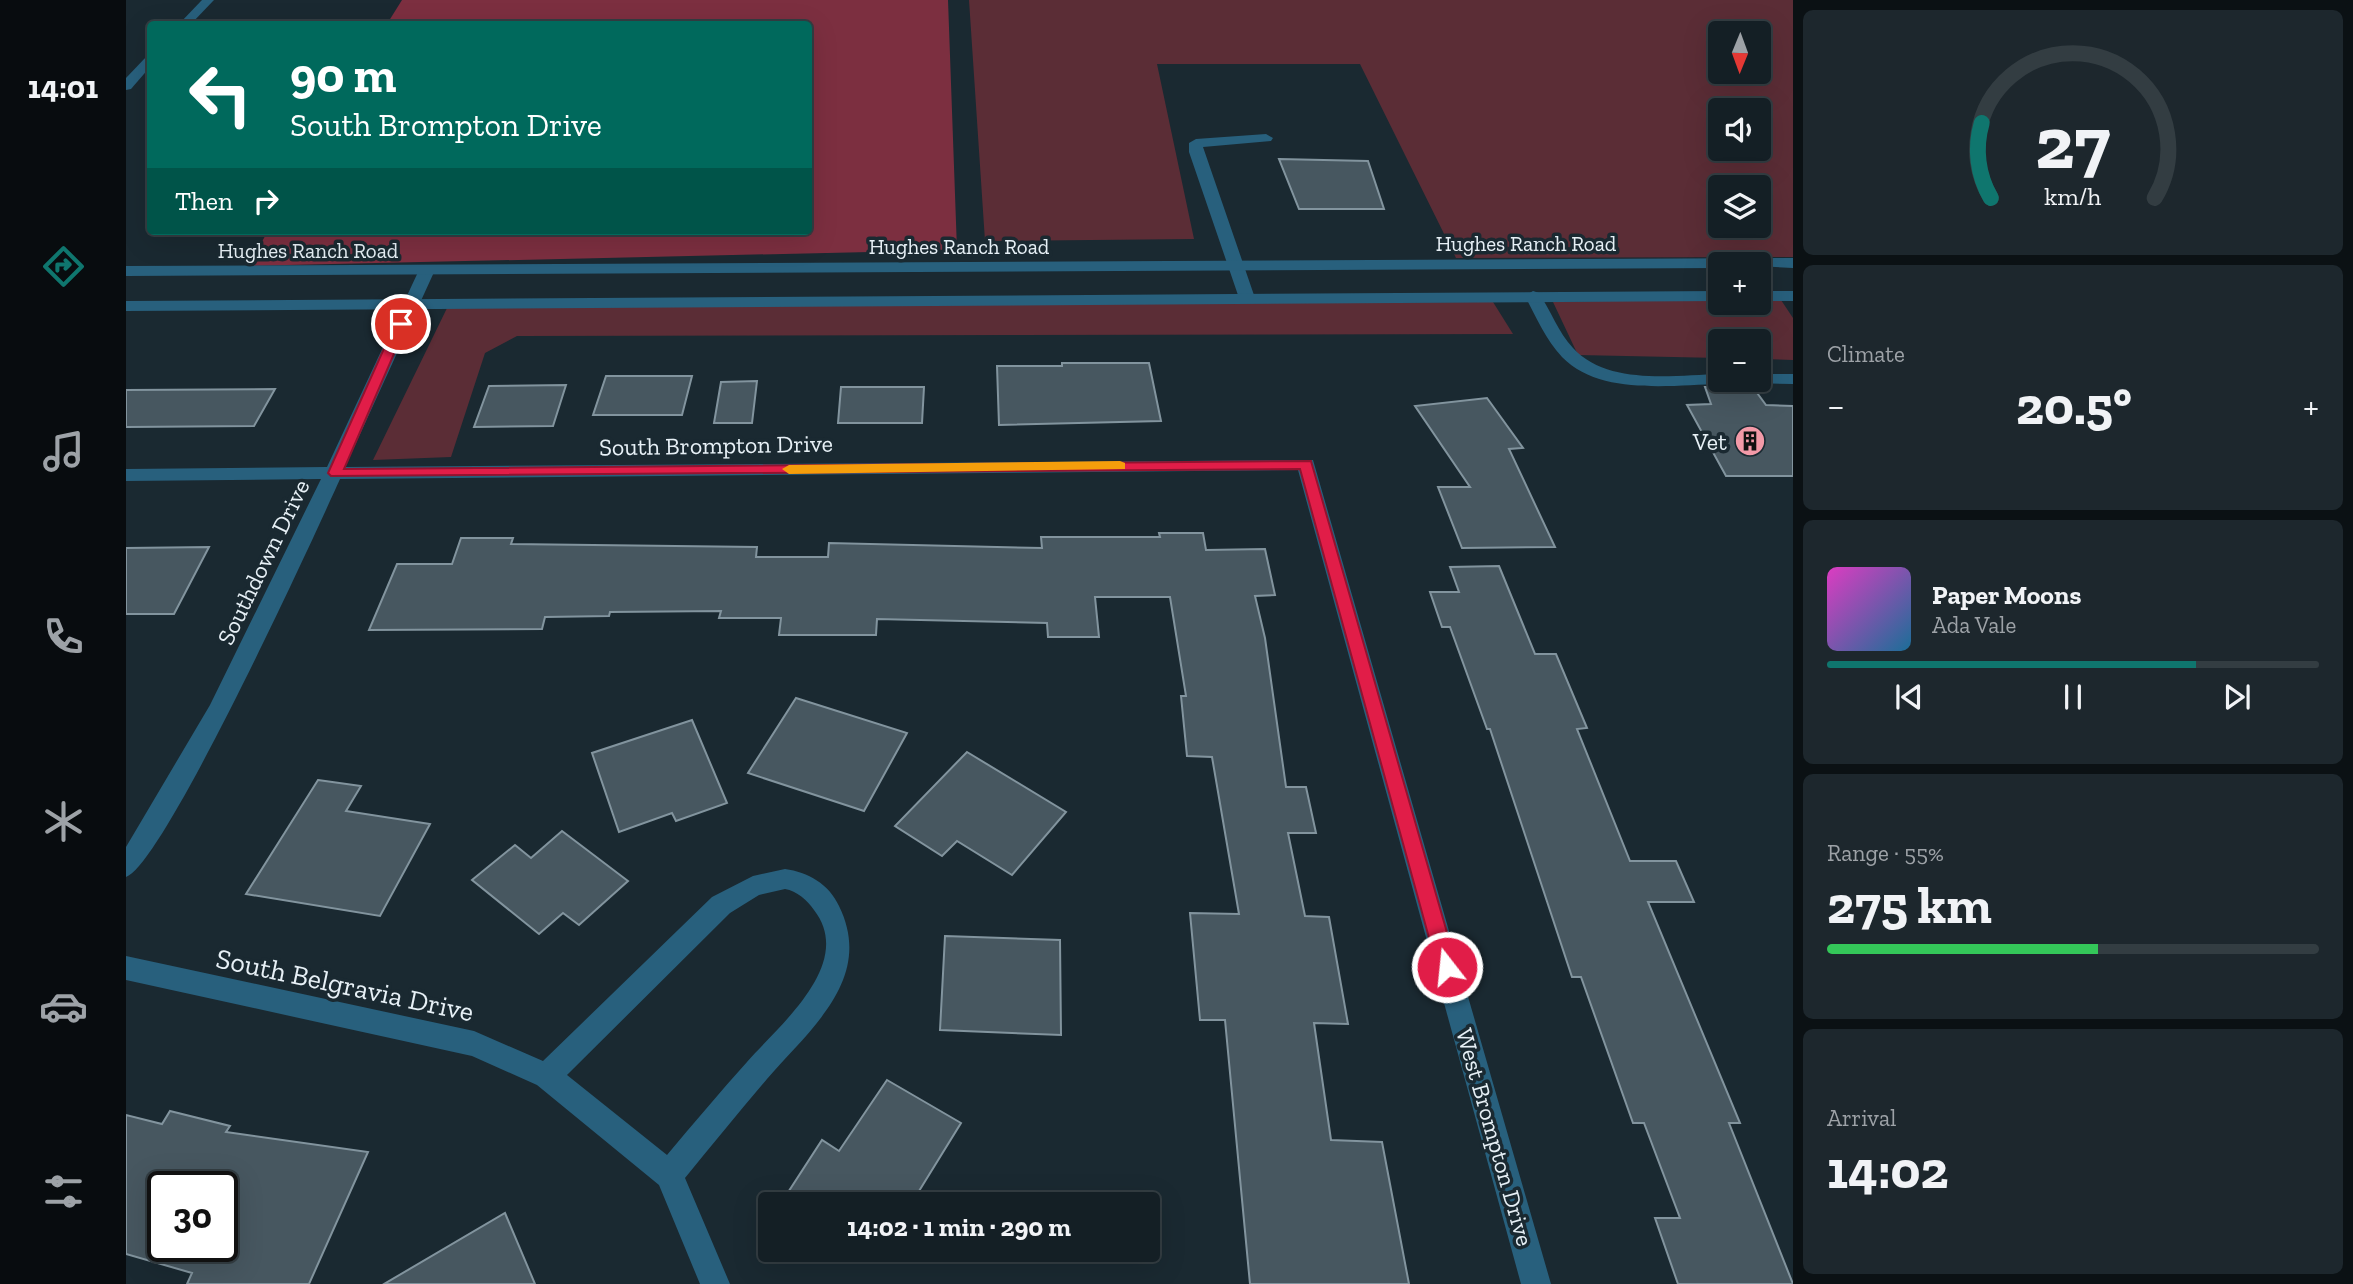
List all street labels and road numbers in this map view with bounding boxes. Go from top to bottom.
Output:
street label: Hughes Ranch Road [1436,231,1617,256]
street label: Hughes Ranch Road [869,234,1050,259]
street label: Hughes Ranch Road [218,238,399,263]
street label: South Brompton Drive [599,428,833,462]
street label: Southdown Drive [210,475,316,649]
street label: South Belgravia Drive [213,942,477,1028]
street label: West Brompton Drive [1450,1025,1540,1249]

